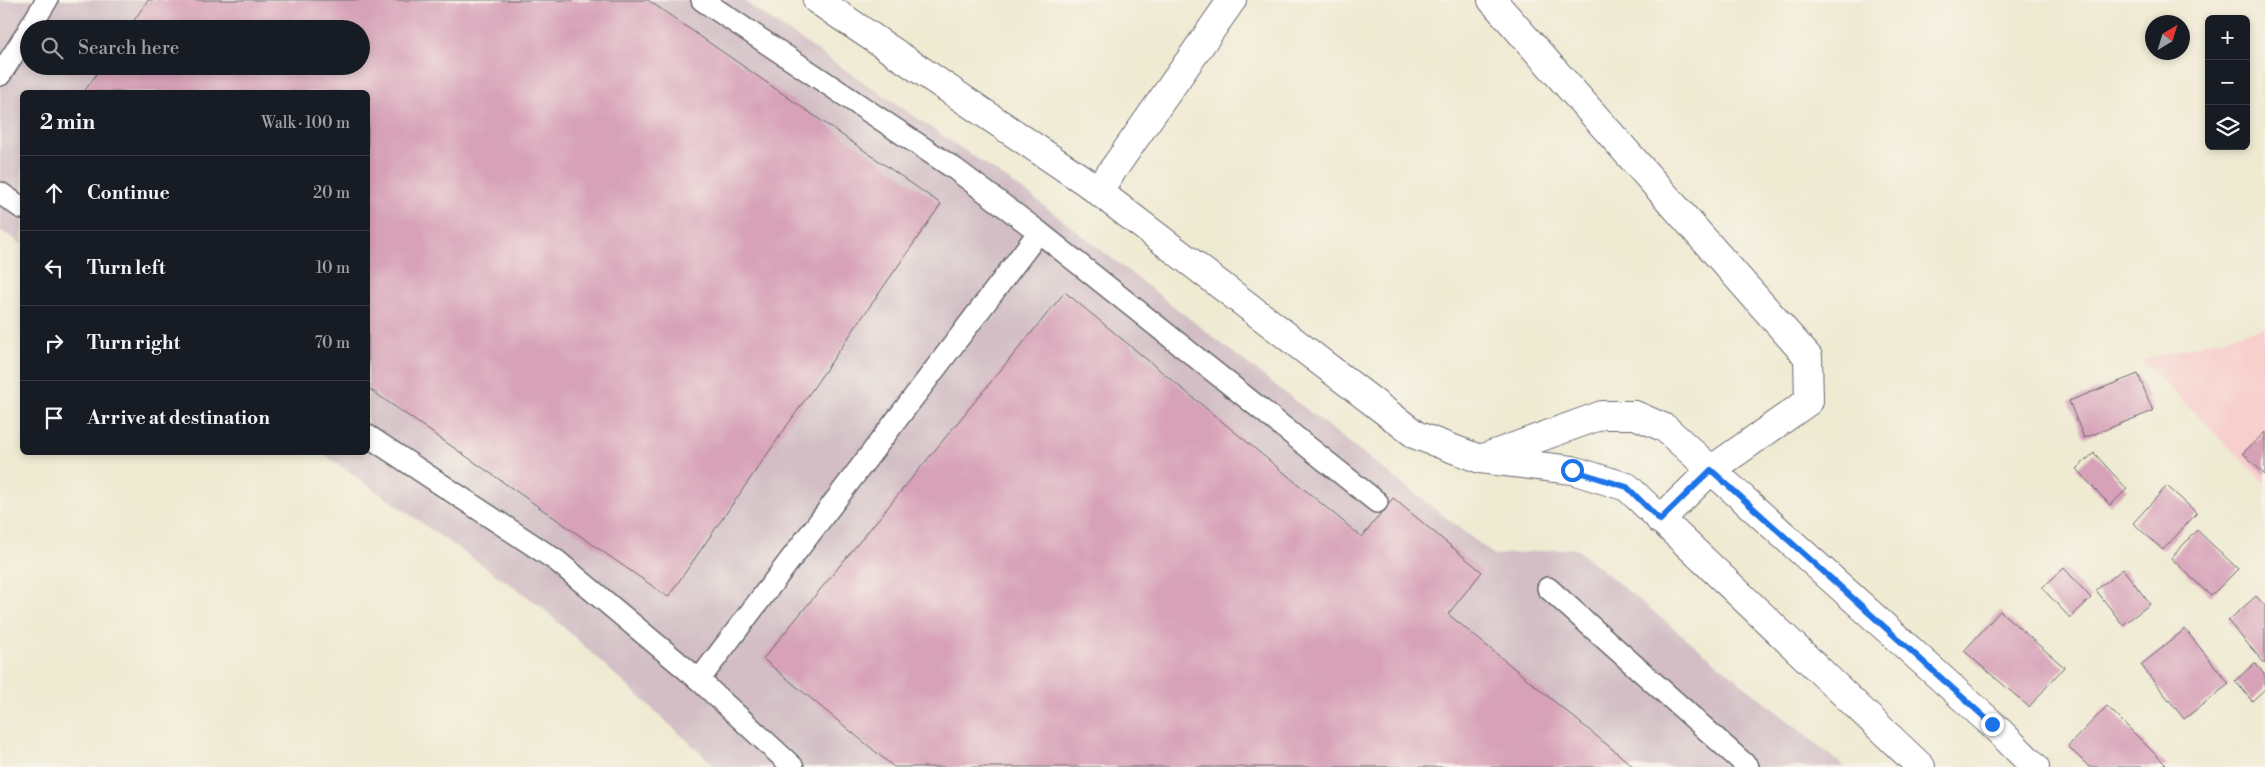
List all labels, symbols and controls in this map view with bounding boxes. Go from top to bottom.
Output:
north arrow [2145,15,2190,60]
map controls [2205,15,2250,150]
button: + [2205,15,2250,60]
search box [20,20,370,75]
icon: search [38,34,66,62]
text: Search here [78,36,179,60]
button: − [2205,60,2250,105]
button: layers [2205,105,2250,150]
text: 2 min [40,110,95,136]
text: Walk · 100 m [261,113,350,133]
icon: ahead [40,179,68,207]
text: Continue [87,181,170,205]
text: 20 m [313,183,350,203]
icon: left [40,254,68,282]
text: Turn left [87,256,166,280]
text: 10 m [316,258,350,278]
icon: right [40,329,68,357]
text: Turn right [87,331,180,355]
text: 70 m [314,333,350,353]
icon: arrive [40,404,68,432]
text: Arrive at destination [87,406,270,430]
route start [1561,459,1584,482]
route end [1981,713,2004,736]

